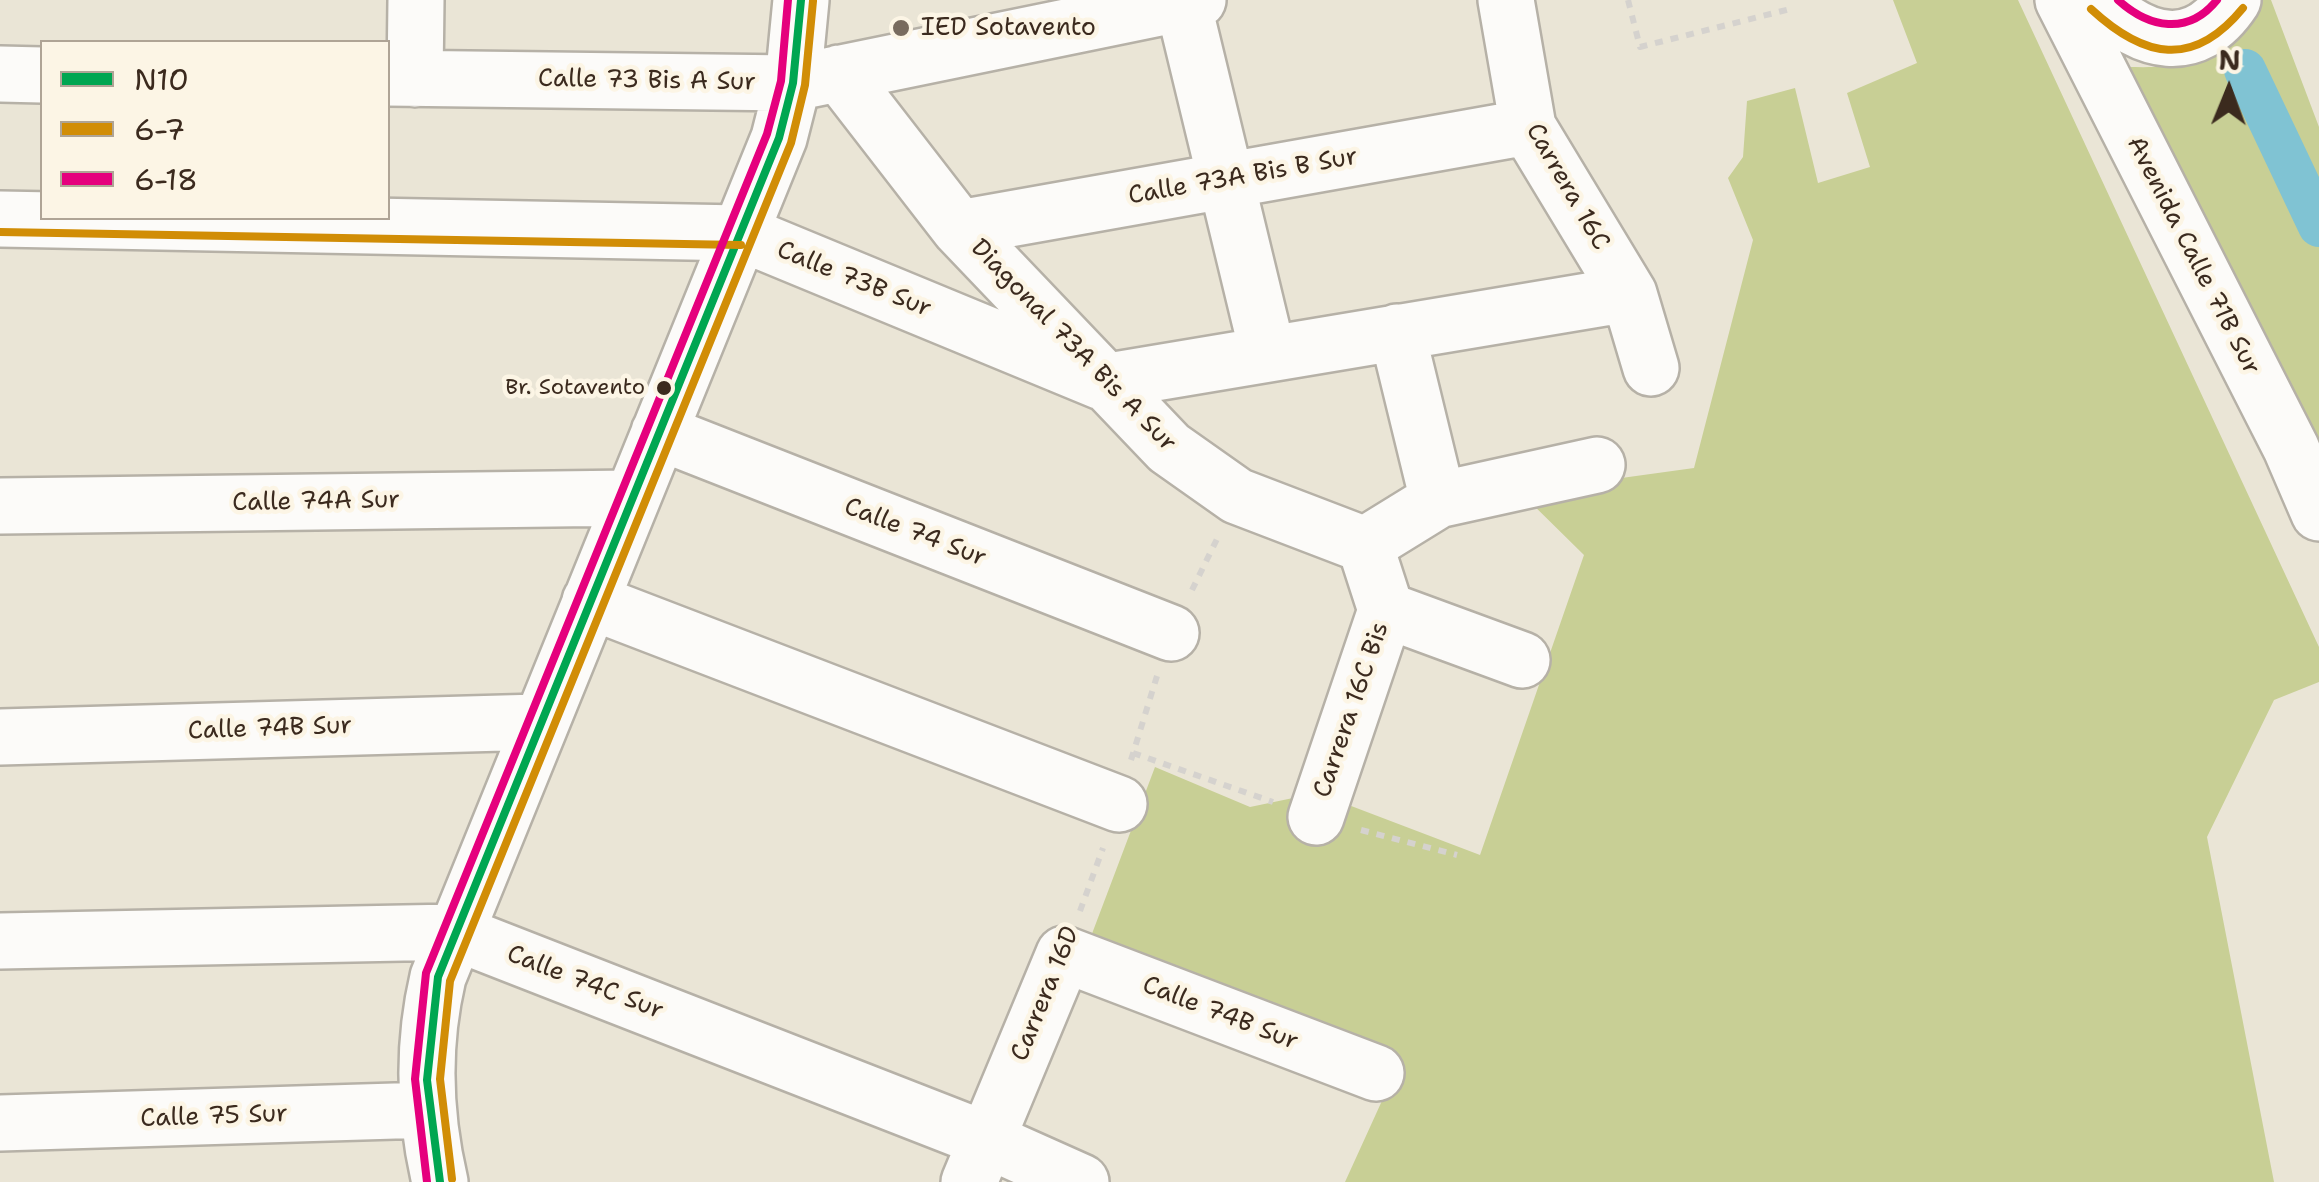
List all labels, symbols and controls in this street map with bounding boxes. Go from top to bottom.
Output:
place label: IED Sotavento [921,13,1096,43]
marker: IED Sotavento [890,17,912,39]
legend [40,40,390,220]
north arrow [2179,40,2279,140]
text: N [2218,41,2241,79]
text: N10 [134,59,189,100]
street label: Calle 73 Bis A Sur [538,64,756,98]
text: 6-7 [134,109,185,150]
street label: Carrera 16C [1519,118,1615,256]
street label: Avenida Calle 71B Sur [2120,132,2266,380]
street label: Calle 73A Bis B Sur [1126,142,1360,212]
text: 6-18 [134,159,198,200]
street label: Diagonal 73A Bis A Sur [964,234,1182,458]
street label: Calle 73B Sur [772,235,936,325]
place label: Br. Sotavento [505,375,645,401]
marker: Br. Sotavento [654,378,674,398]
street label: Calle 74A Sur [232,486,400,518]
street label: Calle 74 Sur [840,492,990,574]
street label: Carrera 16C Bis [1308,618,1396,802]
street label: Calle 74B Sur [187,711,353,747]
street label: Carrera 16D [1005,922,1087,1066]
street label: Calle 74C Sur [503,939,667,1027]
street label: Calle 74B Sur [1138,971,1302,1057]
street label: Calle 75 Sur [140,1099,288,1135]

